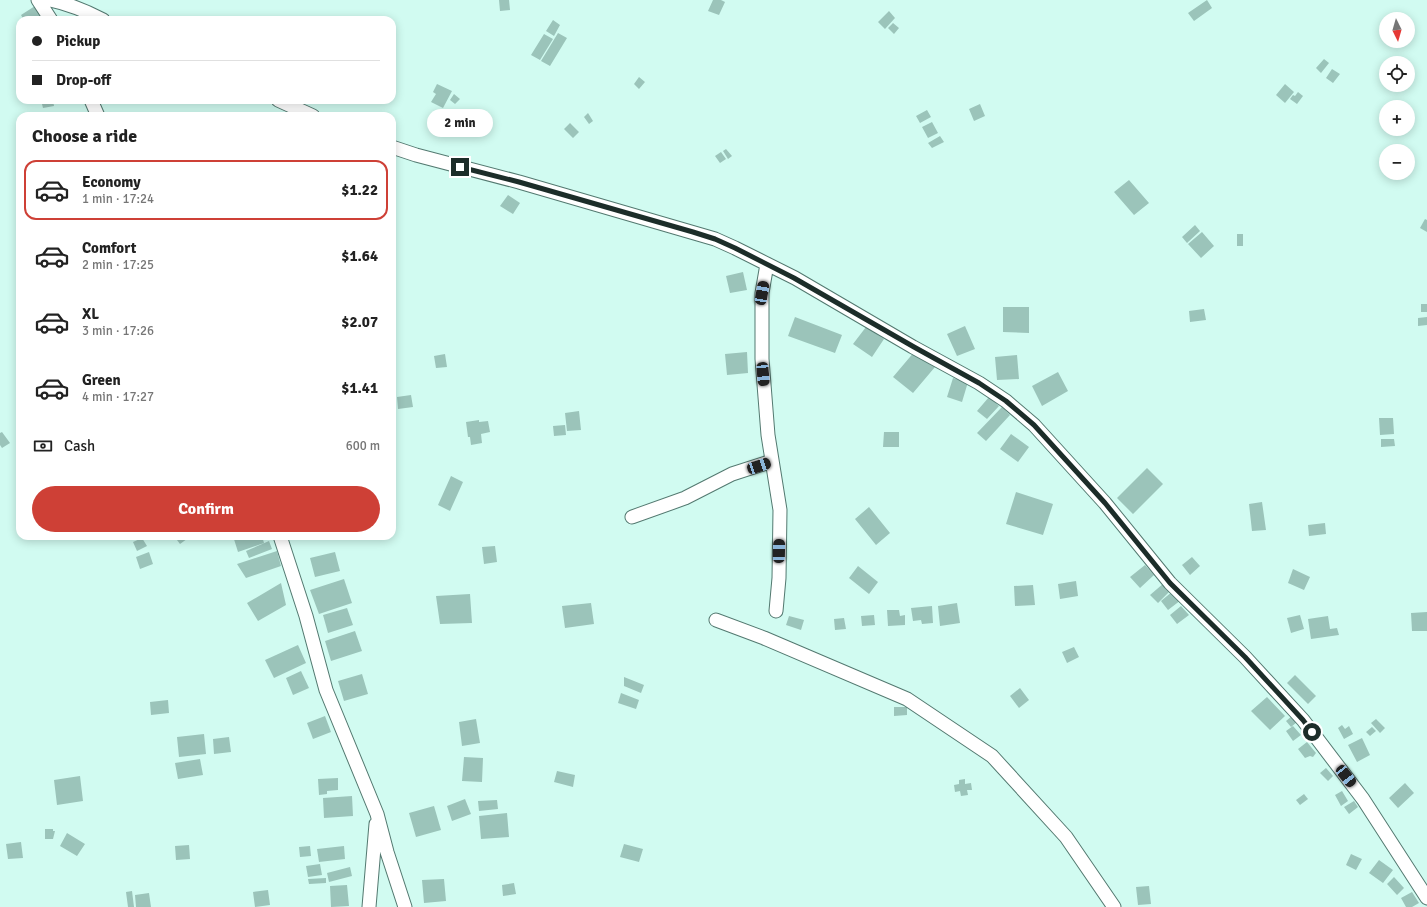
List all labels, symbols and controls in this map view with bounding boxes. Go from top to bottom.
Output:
north arrow [1379,12,1415,48]
map controls [1379,12,1415,180]
text: Pickup [56,32,100,50]
button: locate [1379,56,1415,92]
text: Drop-off [56,71,111,89]
button: + [1379,100,1415,136]
callout: 2 min [427,109,493,137]
text: 2 min [444,115,476,131]
text: Choose a ride [32,125,137,147]
button: − [1379,144,1415,180]
route end [451,158,469,176]
icon: car [34,172,70,208]
text: Economy [82,173,141,191]
text: $1.22 [341,181,378,199]
text: 1 min · 17:24 [82,191,154,207]
icon: car [34,238,70,274]
text: Comfort [82,239,136,257]
text: $1.64 [341,247,378,265]
text: 2 min · 17:25 [82,257,154,273]
car [754,280,770,306]
icon: car [34,304,70,340]
text: XL [82,305,99,323]
text: $2.07 [341,313,378,331]
text: 3 min · 17:26 [82,323,154,339]
car [756,362,770,386]
icon: car [34,370,70,406]
text: Green [82,371,121,389]
text: $1.41 [341,379,378,397]
text: 4 min · 17:27 [82,389,154,405]
icon: cash [32,435,54,457]
text: Cash [64,437,95,455]
text: 600 m [346,438,380,454]
car [746,457,772,475]
button: Confirm [32,486,380,532]
car [773,539,785,563]
route start [1303,723,1321,741]
car [1334,763,1358,789]

